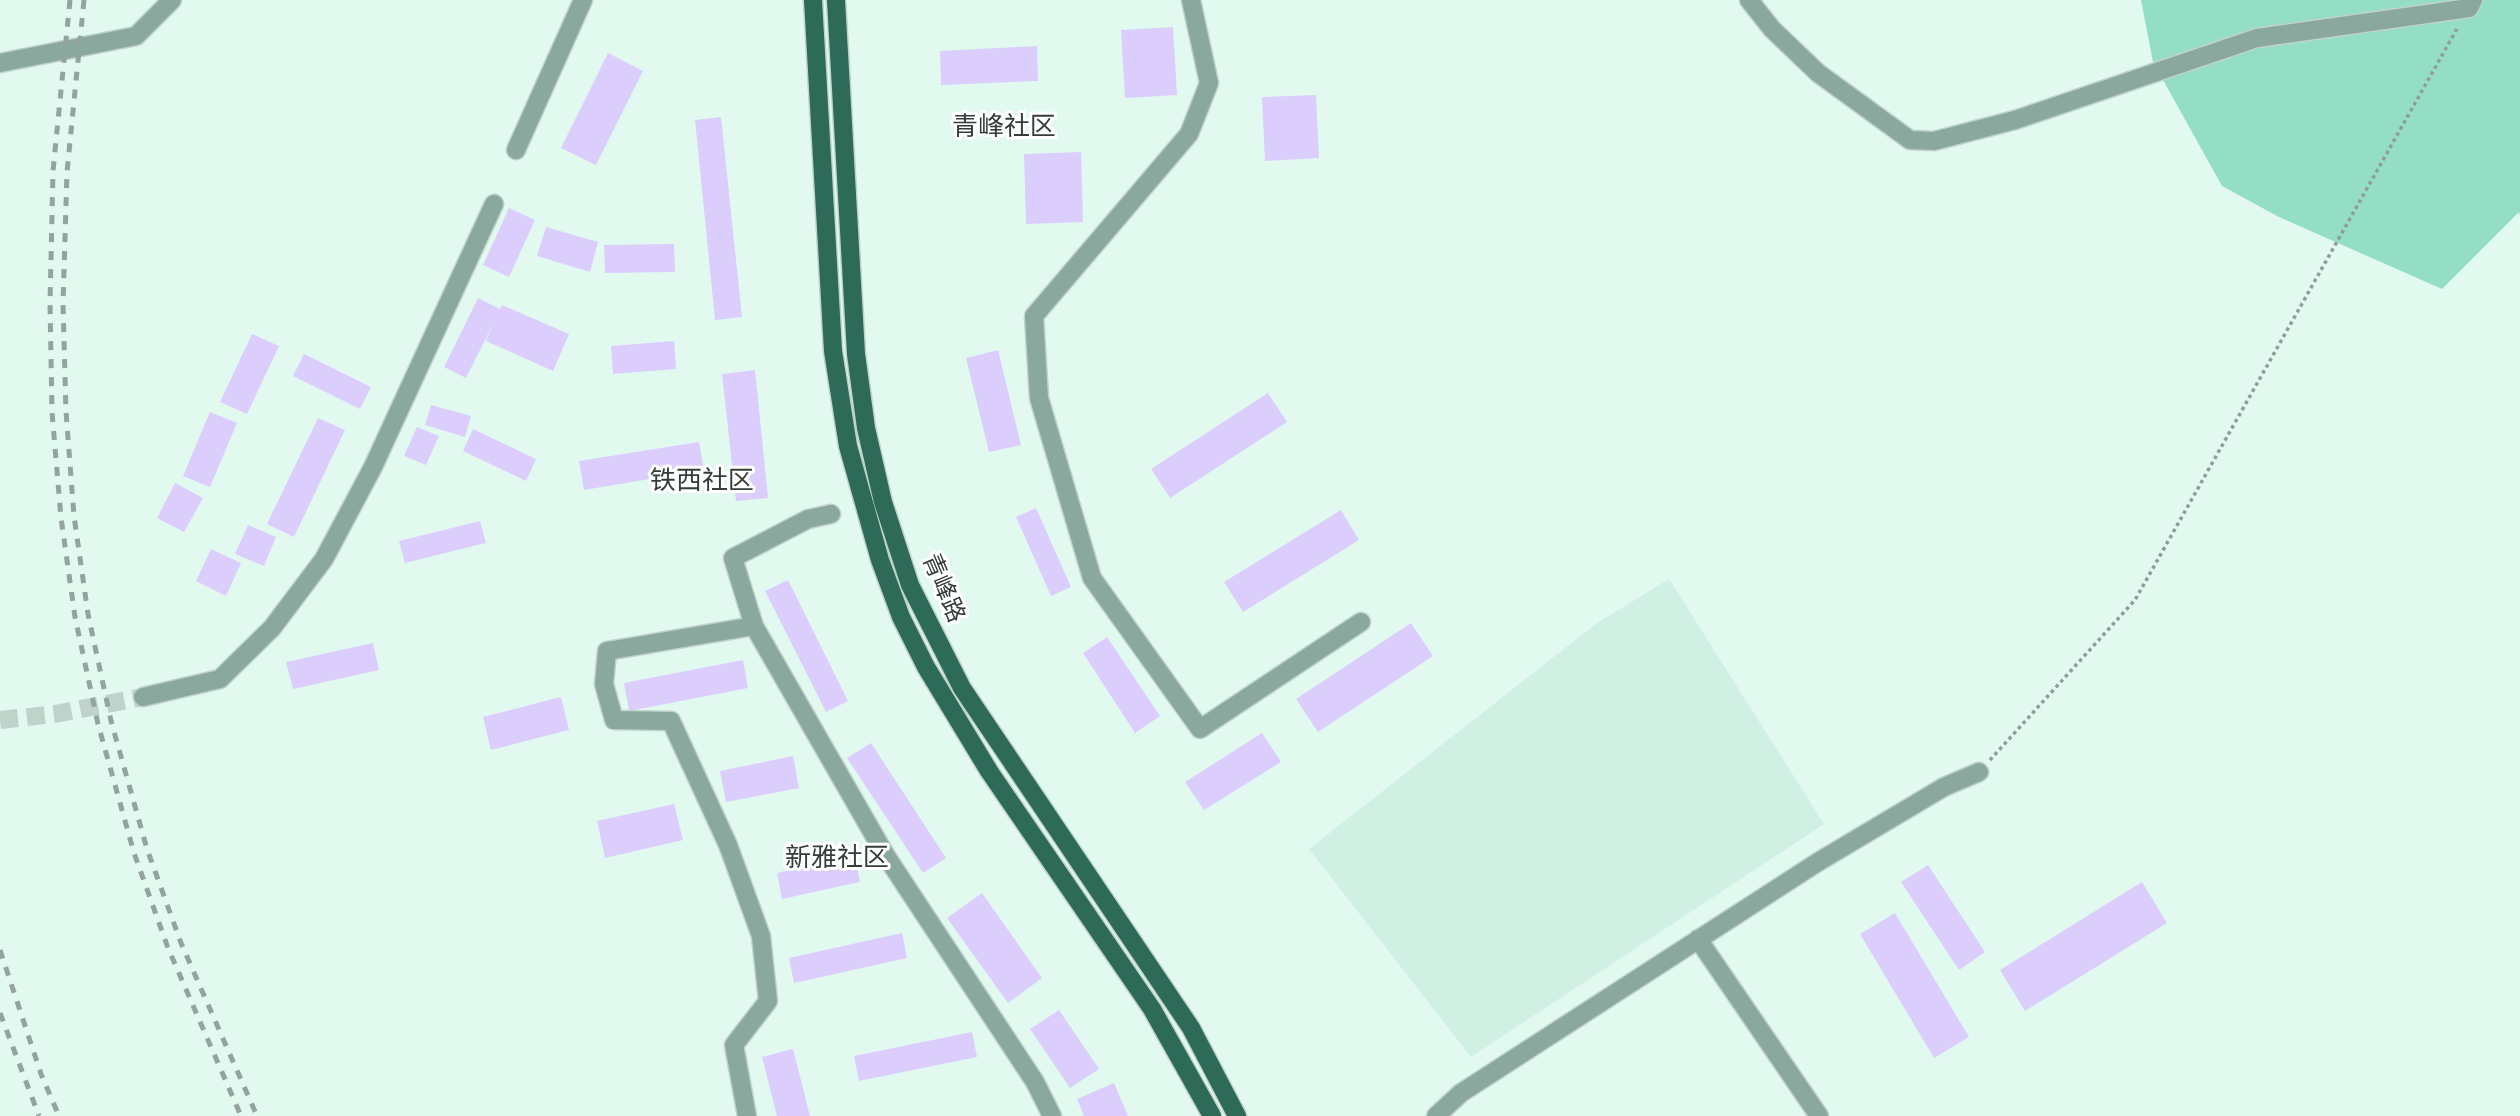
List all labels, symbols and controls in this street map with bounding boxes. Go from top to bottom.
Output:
district label: 青峰社区 [952,114,1056,146]
district label: 铁西社区 [650,468,754,500]
street label: 青峰路 [914,550,968,628]
district label: 新雅社区 [785,845,889,877]

